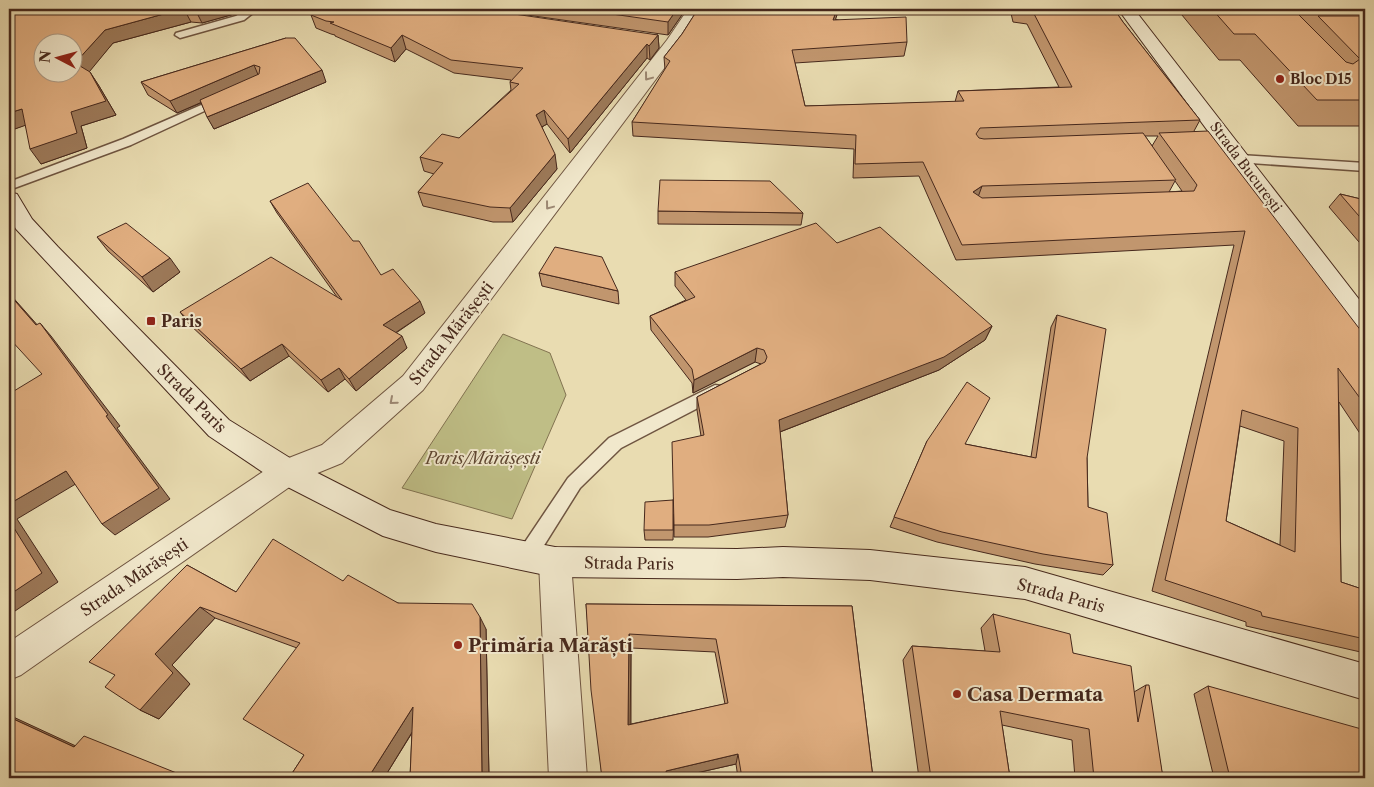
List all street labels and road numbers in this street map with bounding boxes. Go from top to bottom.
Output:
street label: Strada București [1206,118,1286,216]
street label: Strada Mărășești [404,277,498,389]
street label: Strada Paris [153,359,231,437]
street label: Strada Mărășești [76,534,192,620]
street label: Strada Paris [584,552,674,574]
street label: Strada Paris [1015,574,1107,616]

